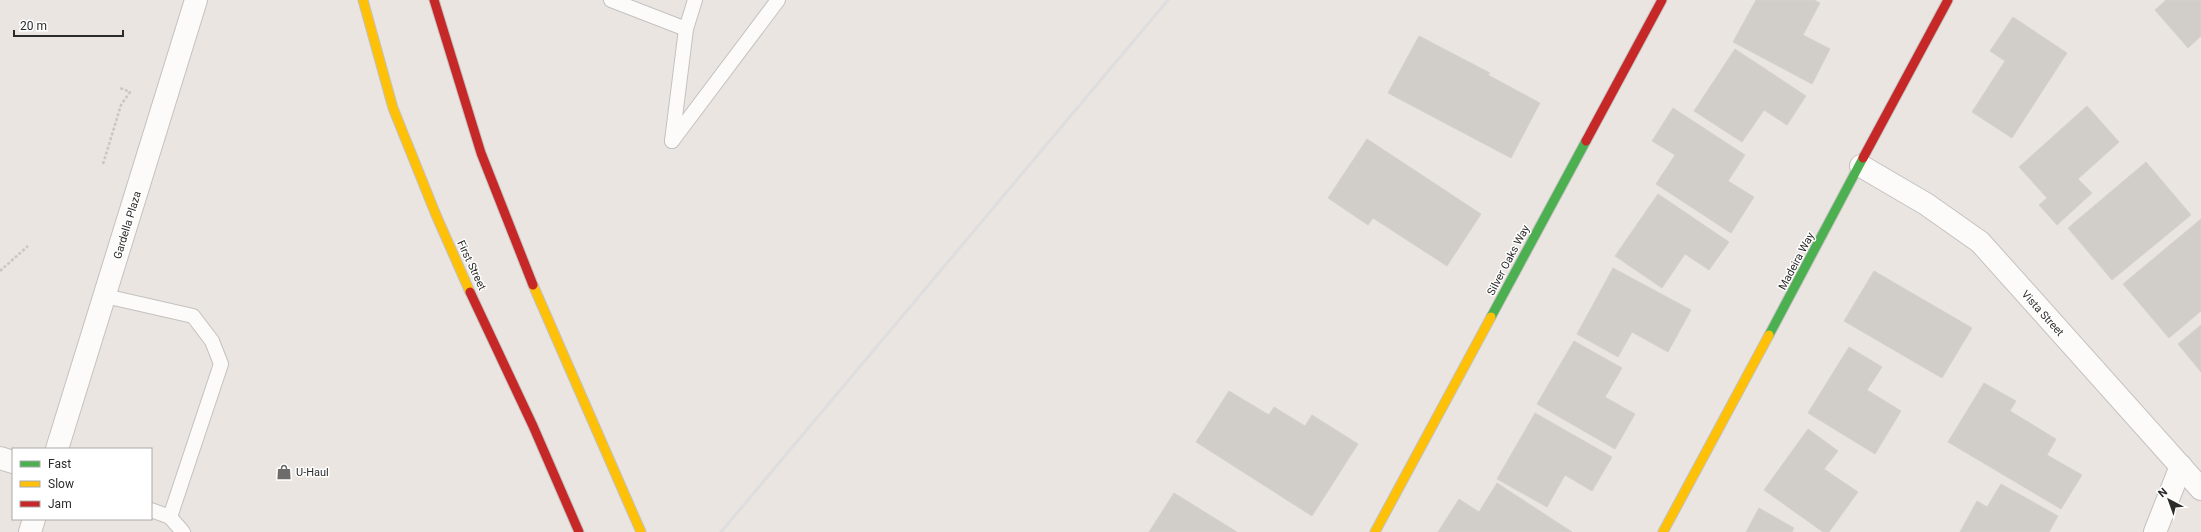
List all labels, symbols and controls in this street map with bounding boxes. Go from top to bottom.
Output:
scale bar [14,12,123,38]
text: 20 m [20,19,47,33]
street label: Gardella Plaza [111,190,144,261]
street label: Silver Oaks Way [1484,222,1533,298]
street label: Madeira Way [1776,230,1817,292]
street label: First Street [454,238,489,293]
street label: Vista Street [2019,288,2067,339]
legend [12,448,152,520]
text: Fast [48,457,71,471]
shop icon: U-Haul [275,463,293,481]
place label: U-Haul [296,466,329,479]
text: Slow [48,477,74,491]
north arrow [2149,480,2189,520]
text: N [2156,485,2170,500]
text: Jam [48,497,72,511]

